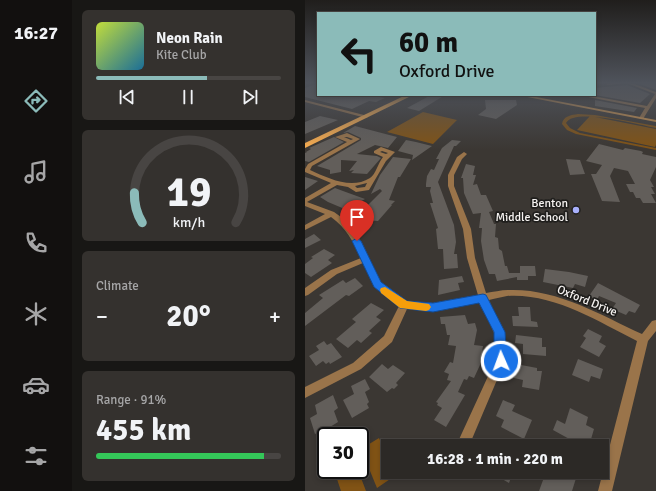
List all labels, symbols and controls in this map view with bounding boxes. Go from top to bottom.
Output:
text: 16:27 [14,22,58,44]
text: 60 m [399,26,458,60]
icon: left [333,28,385,80]
text: Neon Rain [156,29,223,47]
text: Kite Club [156,47,207,63]
text: Oxford Drive [399,60,494,82]
icon: previous [116,86,138,108]
icon: pause [177,86,199,108]
icon: next [239,86,261,108]
icon: directions [22,87,50,115]
icon: music [22,158,50,186]
text: 19 [166,167,211,218]
place label: Benton Middle School [495,196,568,225]
pin [340,200,374,241]
marker: Benton Middle School [571,205,581,215]
icon: arrive [346,206,368,228]
text: km/h [172,214,205,231]
icon: phone [22,229,50,257]
text: Climate [96,278,139,294]
street label: Oxford Drive [555,282,619,320]
text: 20° [166,298,211,335]
icon: climate [22,300,50,328]
text: − [96,303,108,330]
text: + [269,303,281,330]
position arrow [480,340,522,382]
icon: car [22,371,50,399]
text: Range · 91% [96,392,166,408]
text: 455 km [96,412,191,449]
speed limit sign: 30 [317,427,369,479]
icon: filters [22,442,50,470]
text: 16:28 · 1 min · 220 m [427,450,563,468]

